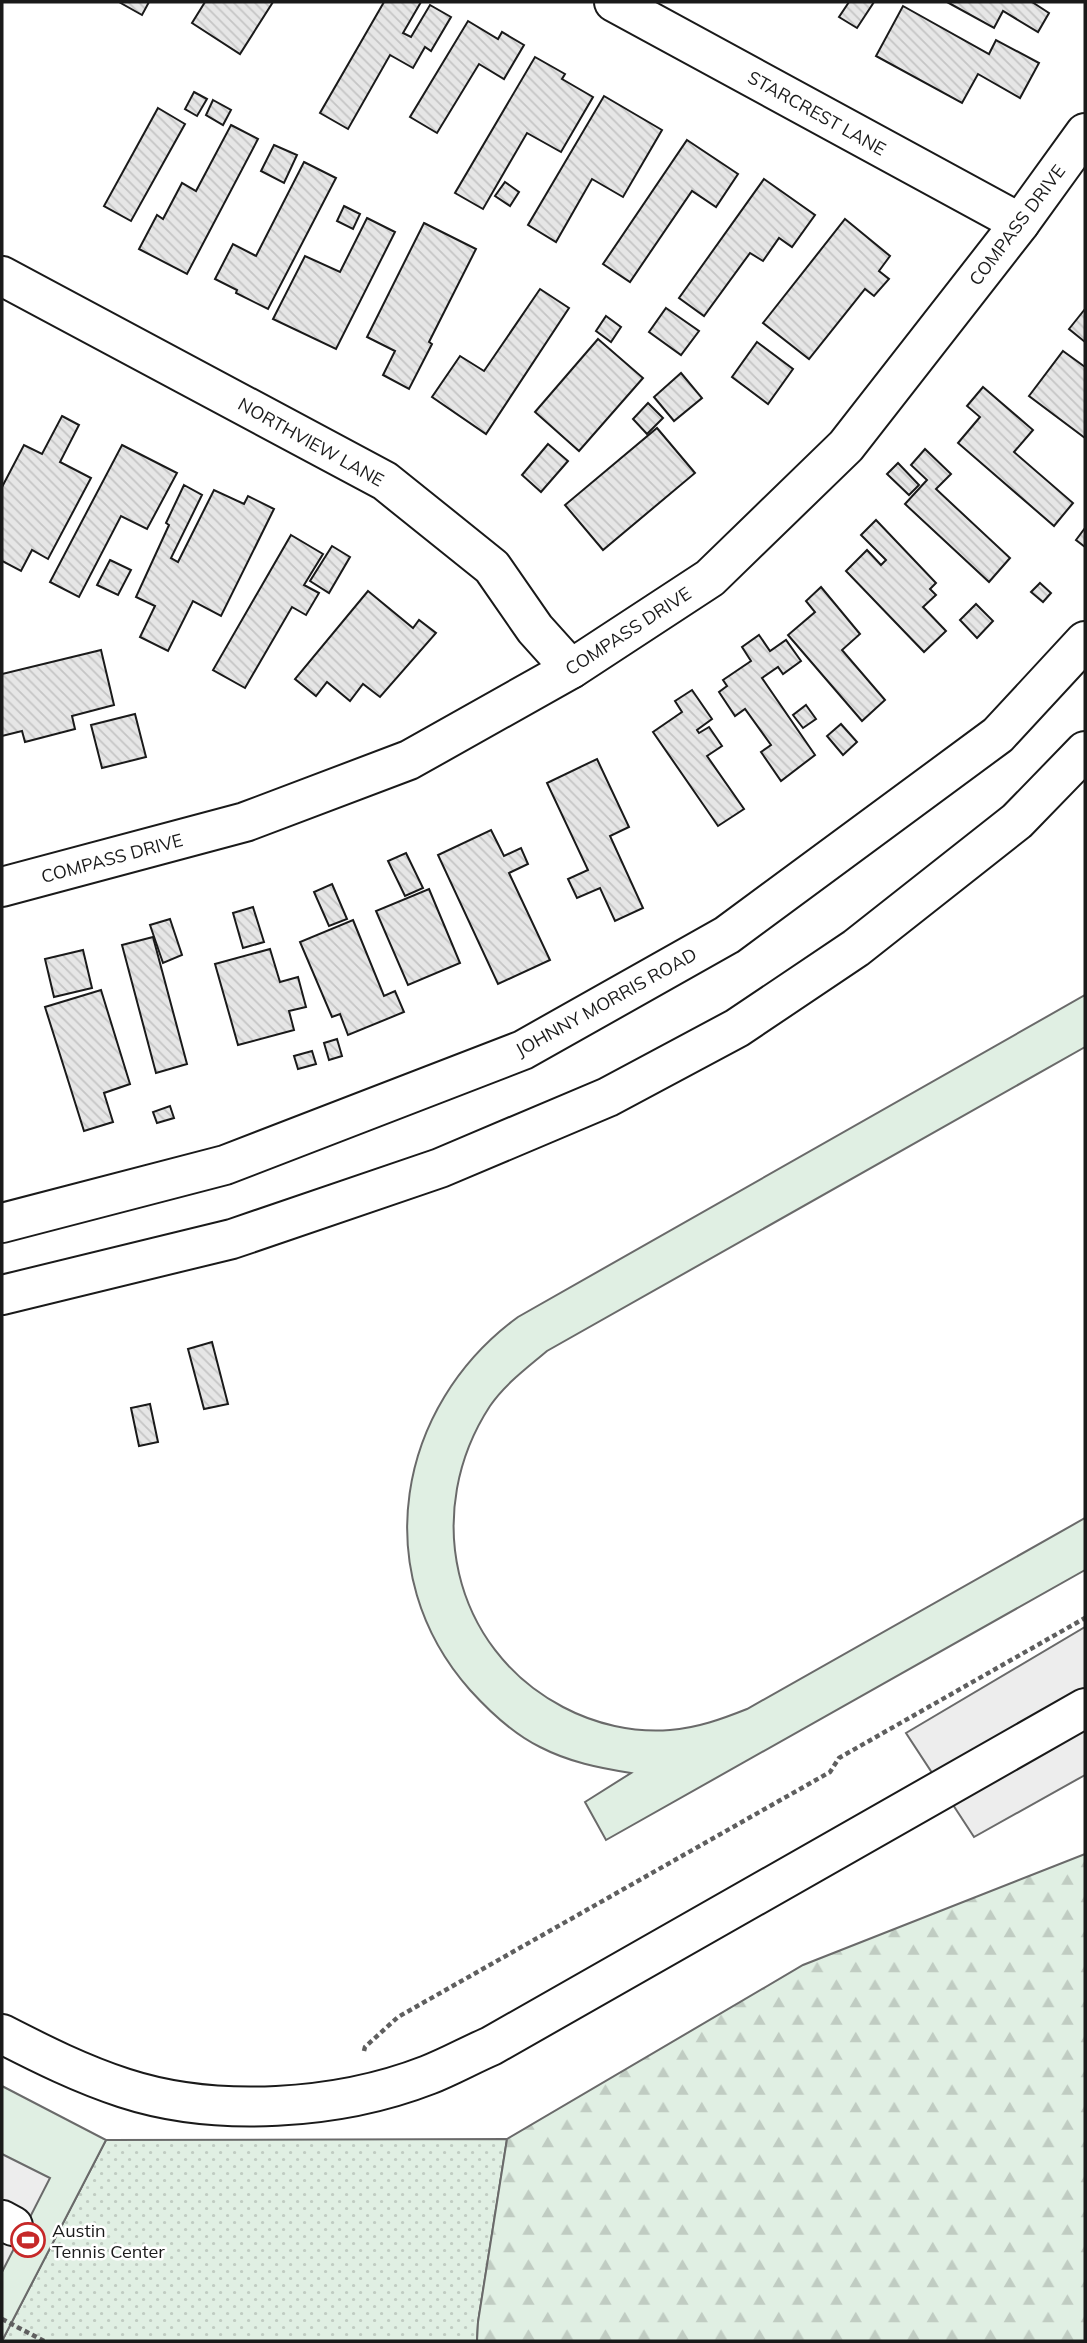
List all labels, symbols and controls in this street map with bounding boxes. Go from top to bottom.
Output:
street label: STARCREST LANE [744,66,890,160]
street label: COMPASS DRIVE [964,160,1070,290]
street label: NORTHVIEW LANE [234,392,388,492]
street label: COMPASS DRIVE [561,582,695,680]
street label: COMPASS DRIVE [39,828,185,888]
street label: JOHNNY MORRIS ROAD [511,943,701,1061]
place label: Austin Tennis Center [52,2219,165,2263]
sports icon: Austin Tennis Center [9,2221,47,2259]

